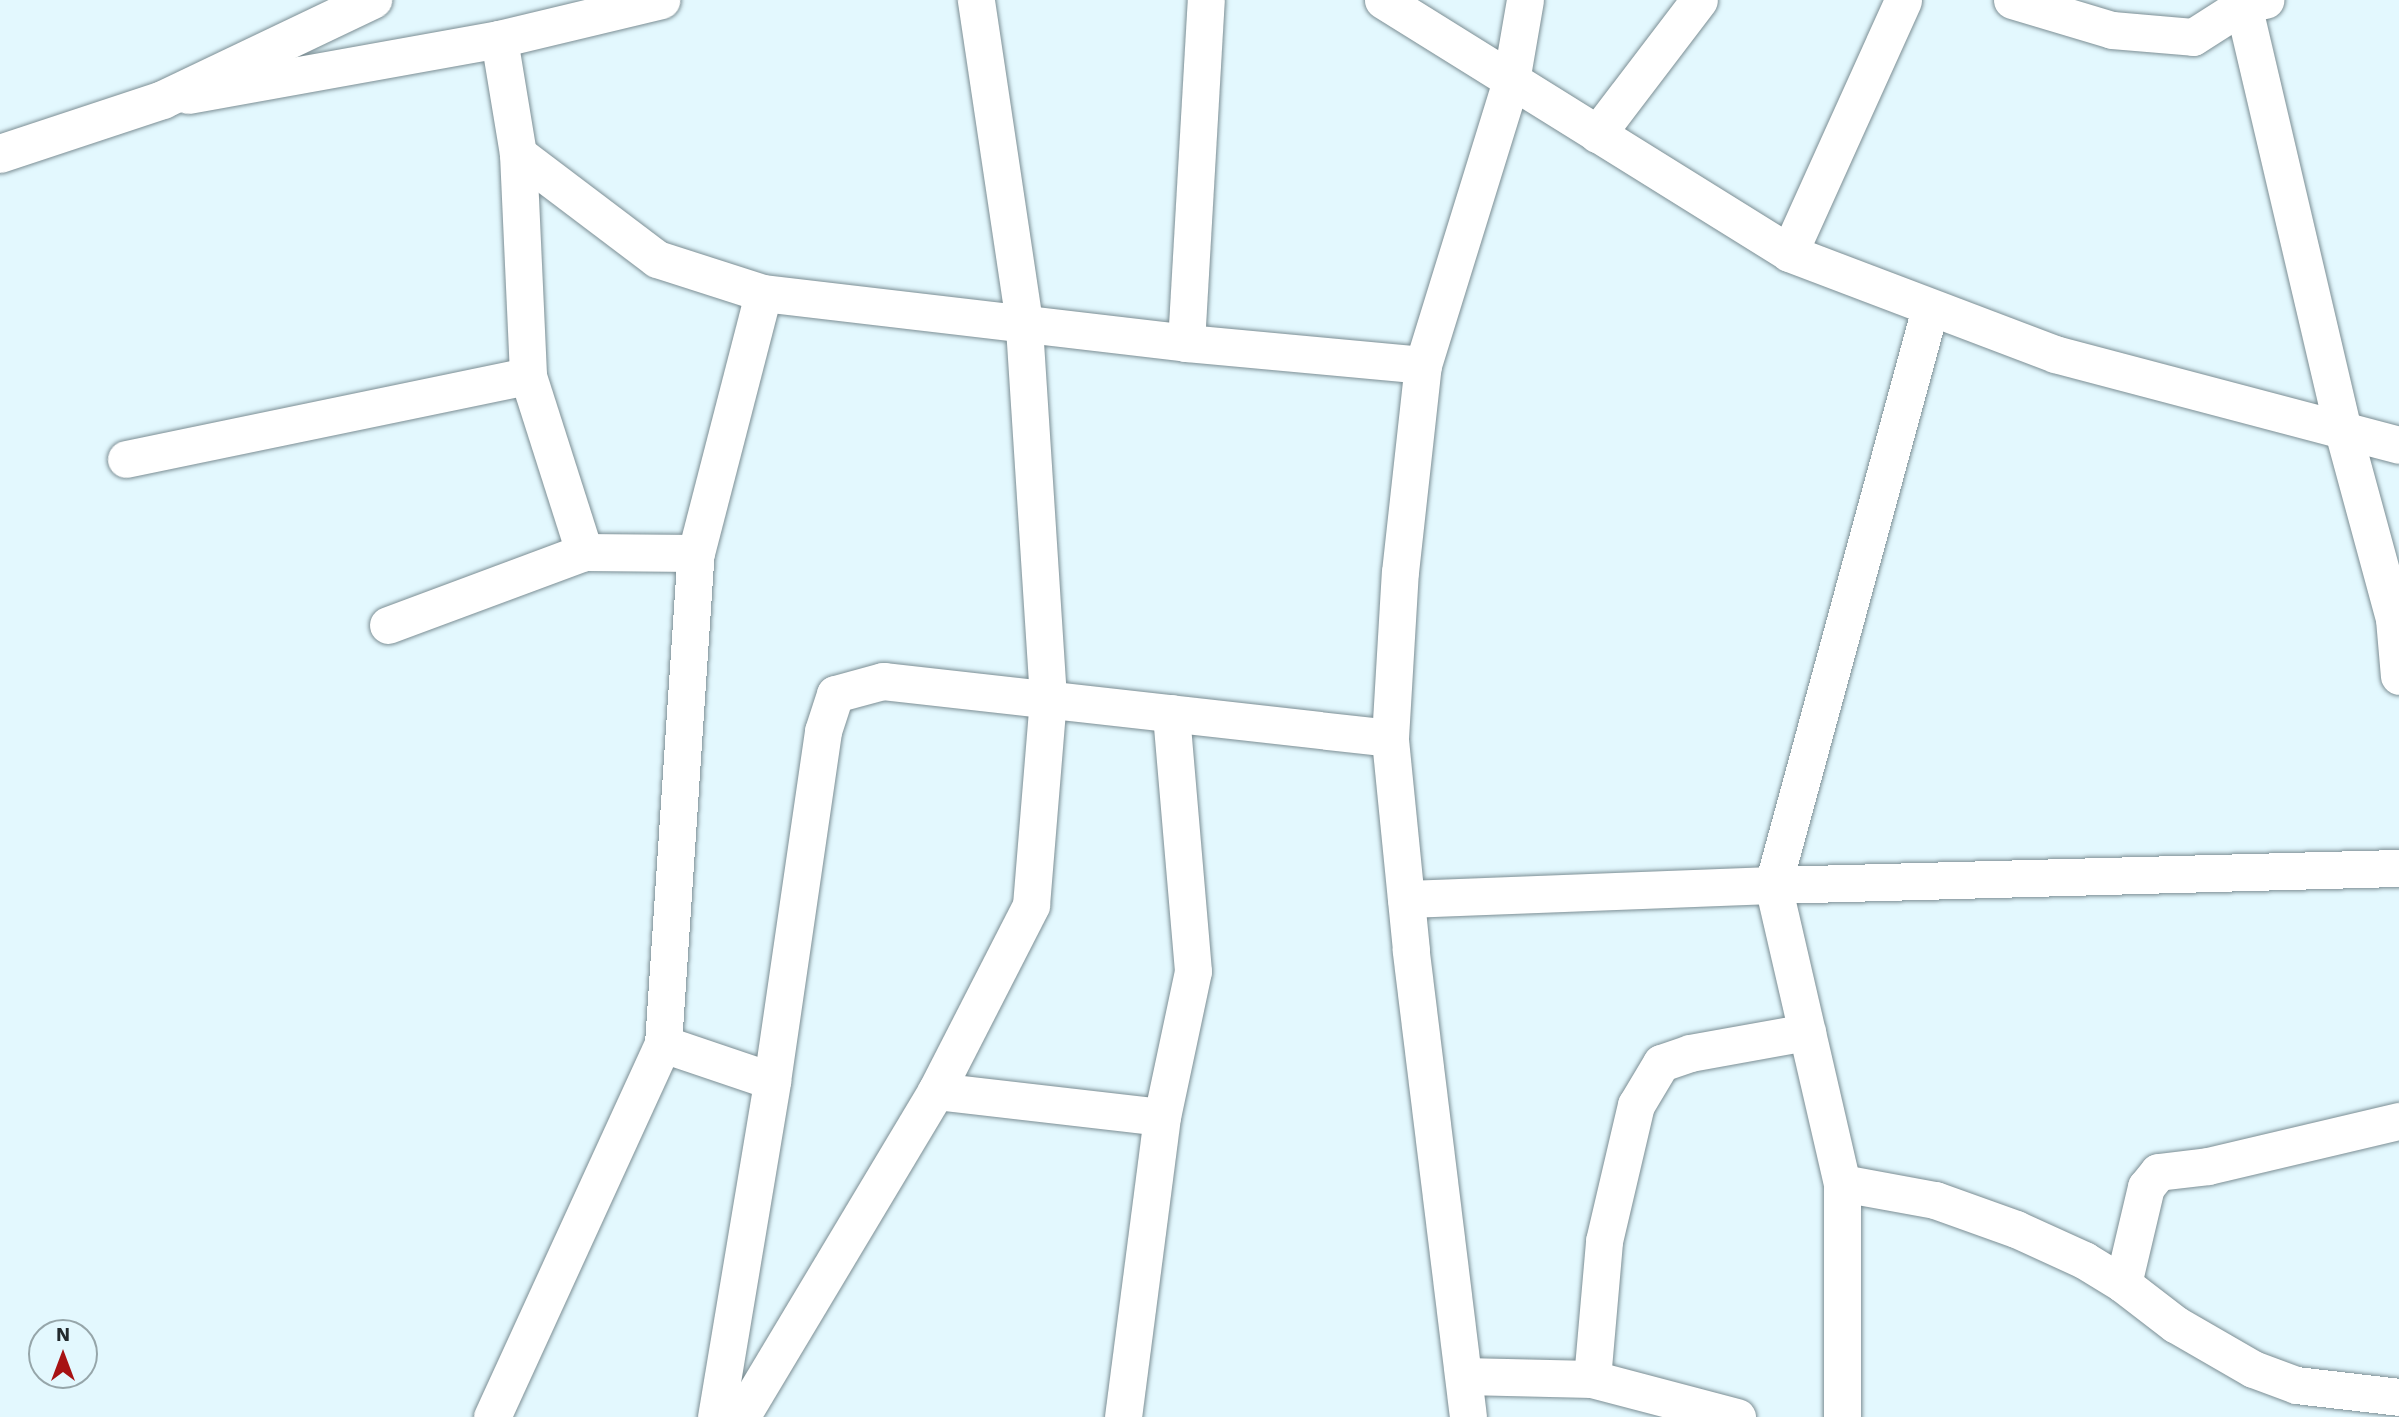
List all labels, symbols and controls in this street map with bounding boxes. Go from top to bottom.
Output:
north arrow [28,1319,98,1389]
text: N [56,1323,70,1346]

